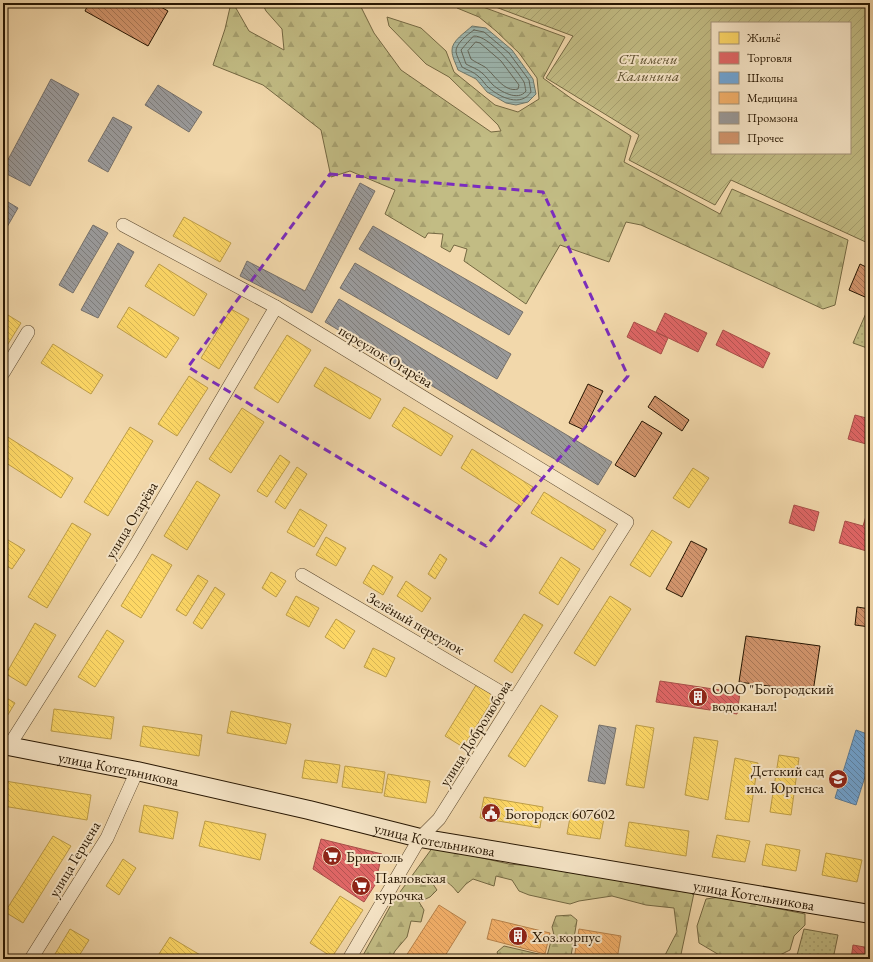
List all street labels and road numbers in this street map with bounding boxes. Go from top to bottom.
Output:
street label: переулок Огарёва [335,320,437,392]
street label: улица Огарёва [101,478,161,562]
street label: Зелёный переулок [364,587,468,659]
street label: улица Добролюбова [435,676,515,790]
street label: улица Котельникова [57,746,181,790]
street label: улица Герцена [44,817,104,901]
street label: улица Котельникова [372,817,497,860]
street label: улица Котельникова [692,875,816,914]

